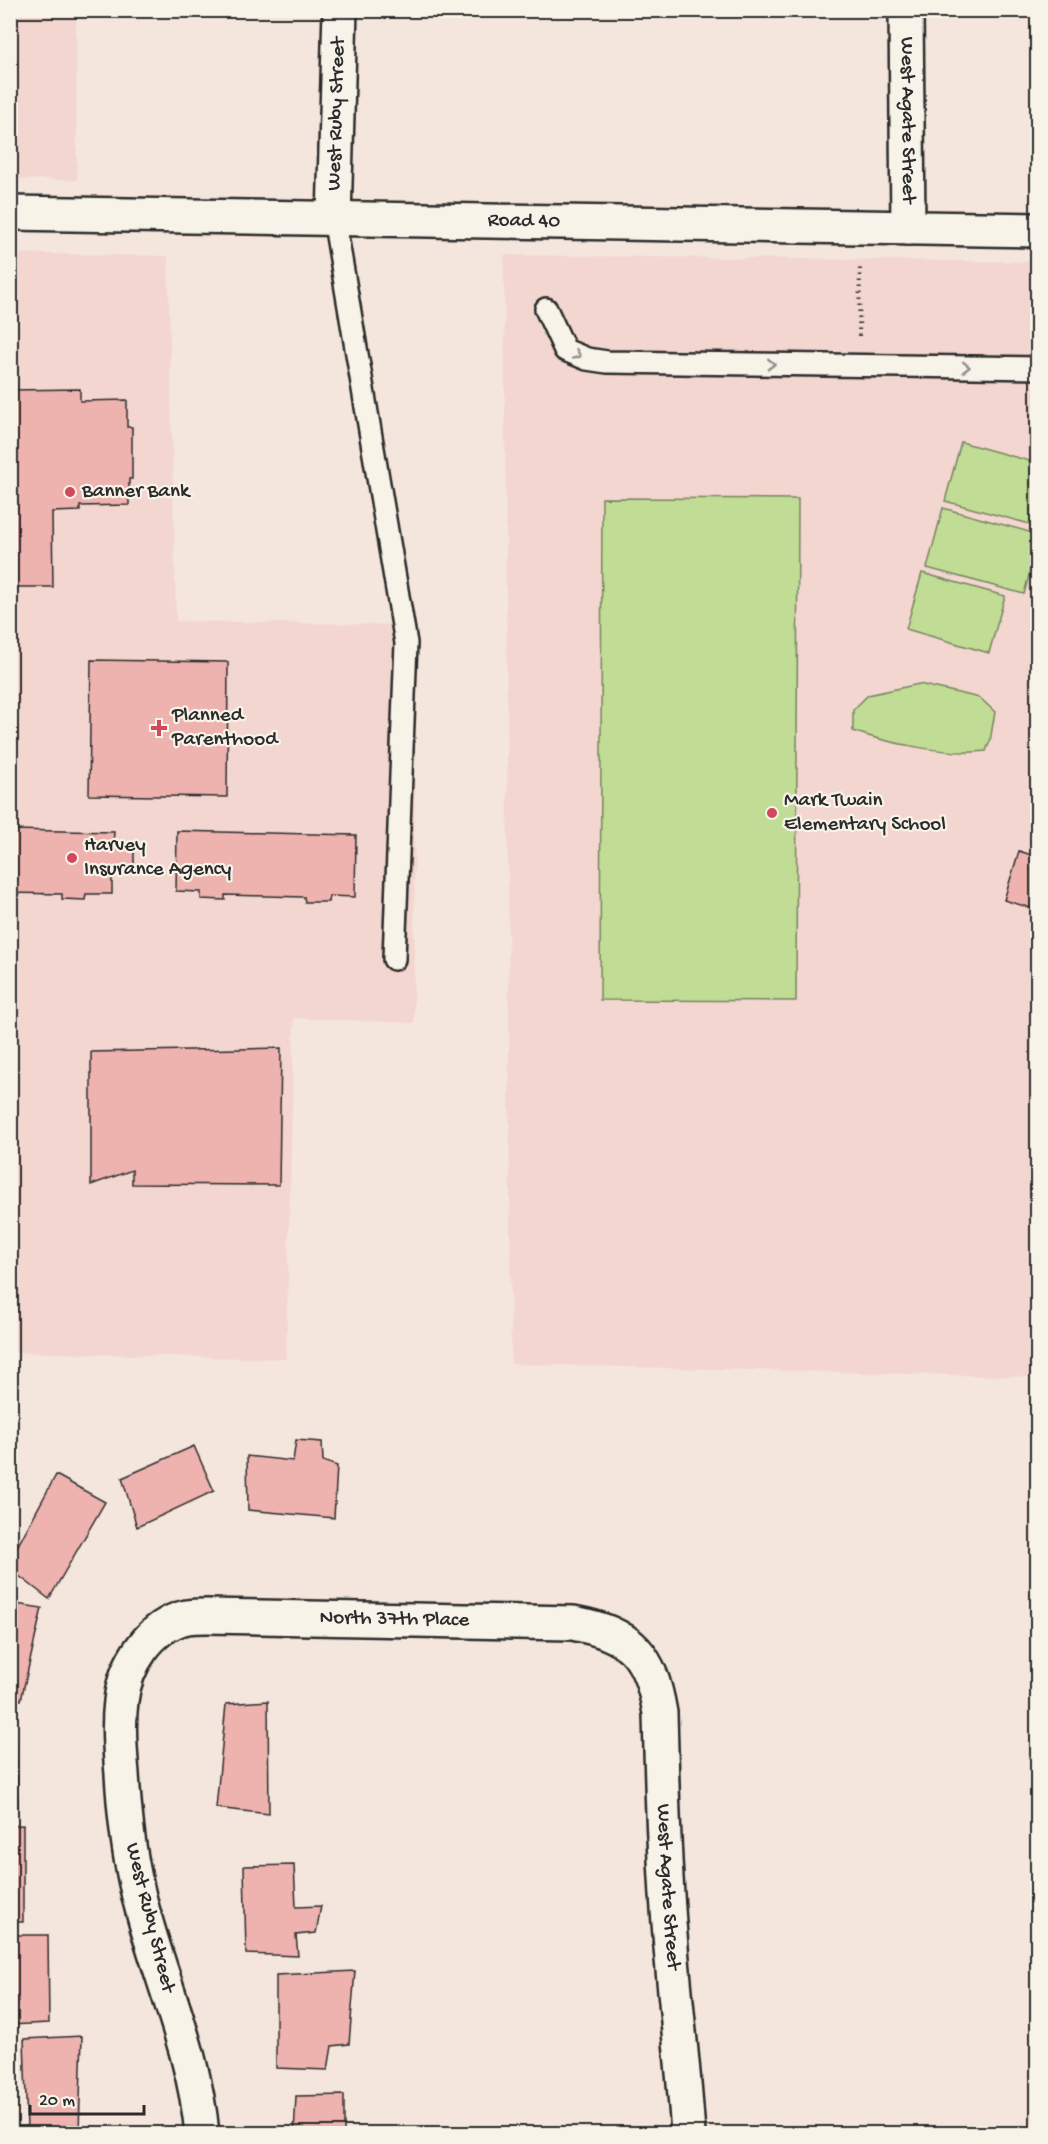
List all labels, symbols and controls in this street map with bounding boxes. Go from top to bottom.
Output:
street label: West Ruby Street [322,35,352,191]
street label: West Agate Street [894,37,920,206]
street label: Road 40 [487,208,561,235]
one-way arrow [571,348,582,360]
one-way arrow [767,358,776,370]
one-way arrow [962,361,971,373]
place label: Banner Bank [81,480,192,505]
marker: Banner Bank [63,485,77,499]
place label: Planned Parenthood [171,704,279,753]
marker: Planned Parenthood [150,719,168,737]
place label: Mark Twain Elementary School [784,789,946,838]
marker: Mark Twain Elementary School [765,806,779,820]
place label: Harvey Insurance Agency [84,834,231,883]
marker: Harvey Insurance Agency [65,851,79,865]
street label: North 37th Place [319,1606,471,1634]
street label: West Agate Street [650,1803,686,1973]
street label: West Ruby Street [118,1841,180,1998]
scale bar [30,2078,144,2116]
text: 20 m [39,2091,75,2112]

